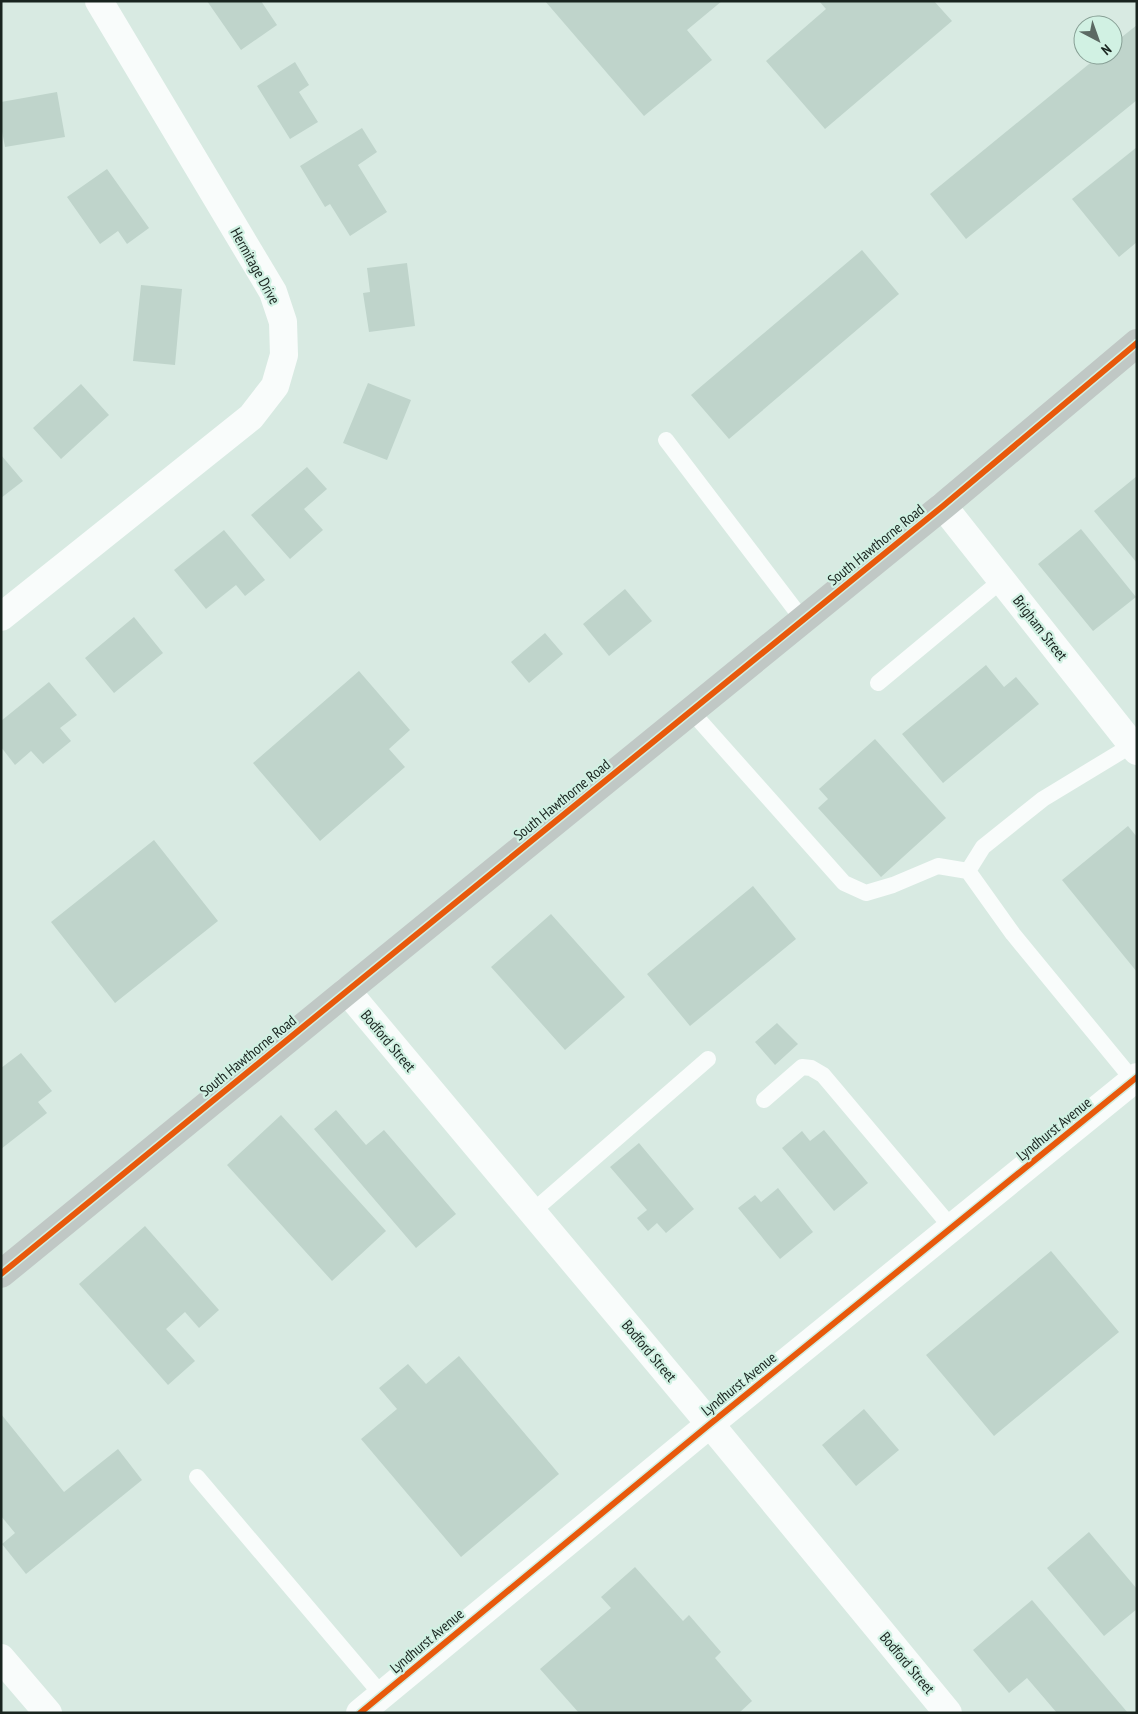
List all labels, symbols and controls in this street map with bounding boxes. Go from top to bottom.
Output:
north arrow [1073,15,1123,65]
text: N [1098,41,1115,59]
street label: Hermitage Drive [227,224,284,307]
street label: South Hawthorne Road [823,500,928,589]
street label: Brigham Street [1009,591,1072,664]
street label: South Hawthorne Road [509,755,614,844]
street label: Bodford Street [357,1006,420,1076]
street label: South Hawthorne Road [195,1011,300,1100]
street label: Lyndhurst Avenue [1012,1093,1095,1165]
street label: Bodford Street [618,1316,681,1386]
street label: Lyndhurst Avenue [697,1348,780,1420]
street label: Lyndhurst Avenue [386,1604,468,1677]
street label: Bodford Street [876,1628,939,1698]

